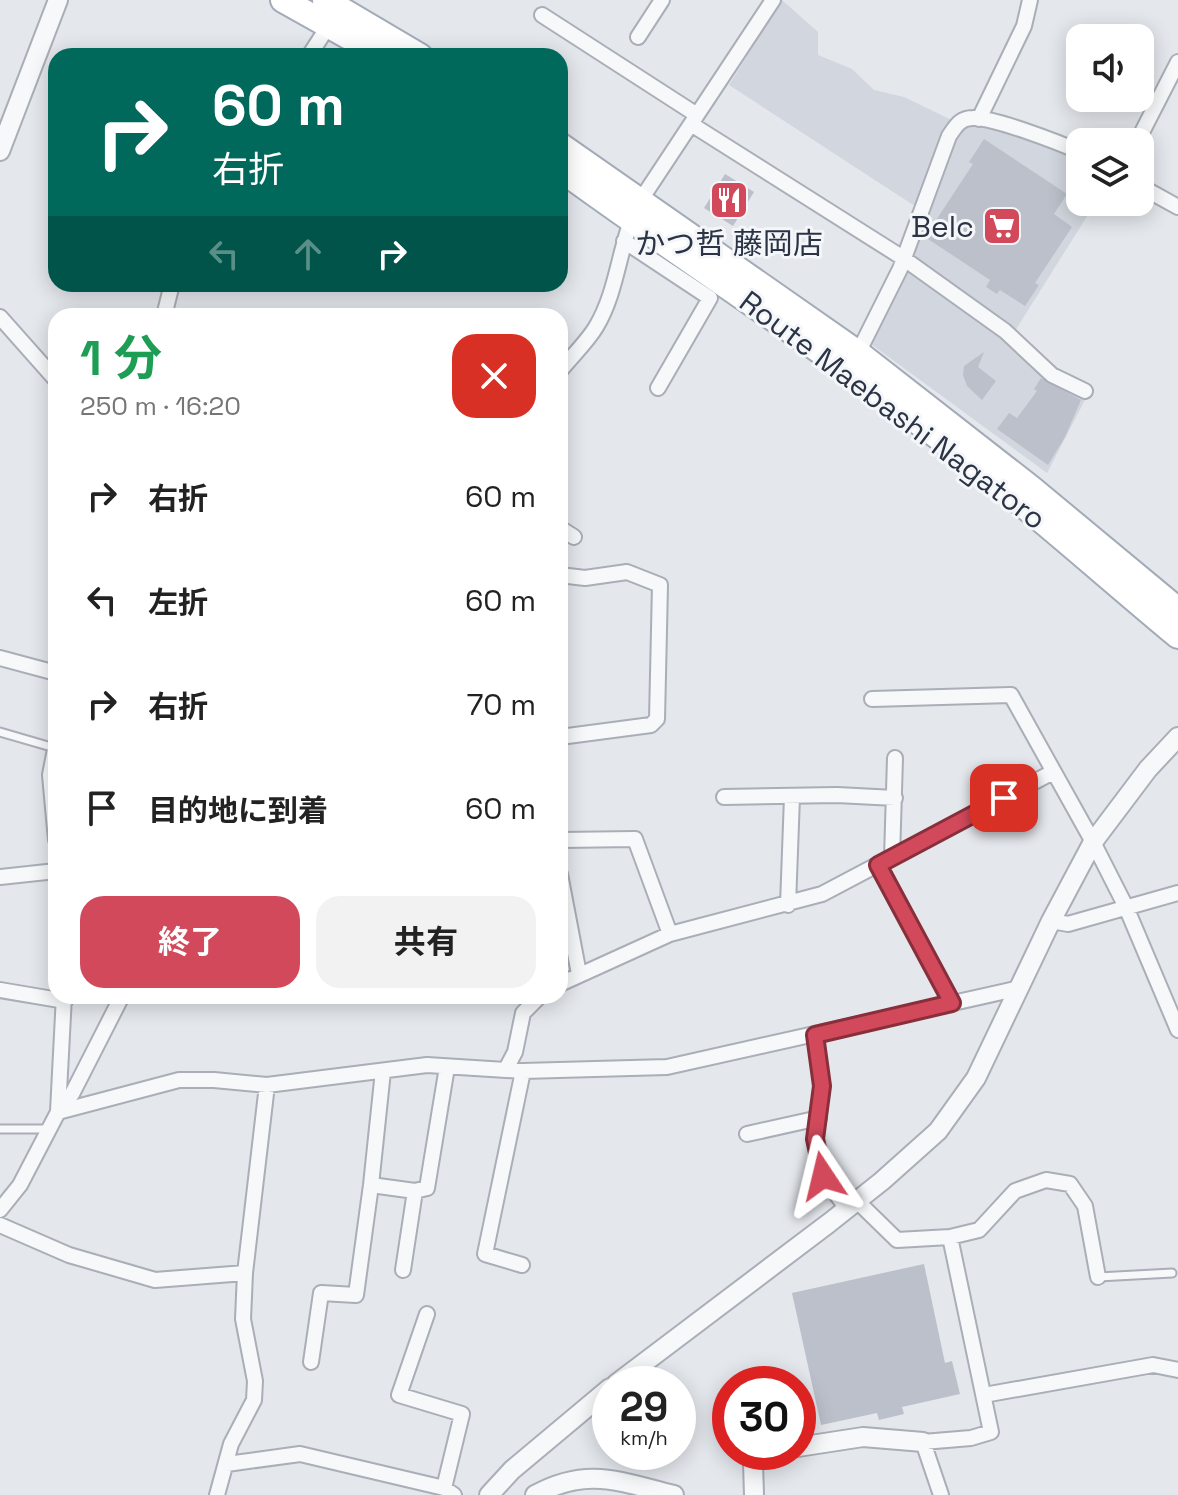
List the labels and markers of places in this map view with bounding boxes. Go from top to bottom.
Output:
restaurant icon: かつ哲 藤岡店 [708,179,750,221]
supermarket icon: Belc [981,205,1023,247]
place label: Belc [911,207,974,246]
place label: かつ哲 藤岡店 [635,224,823,263]
pin [970,764,1038,832]

